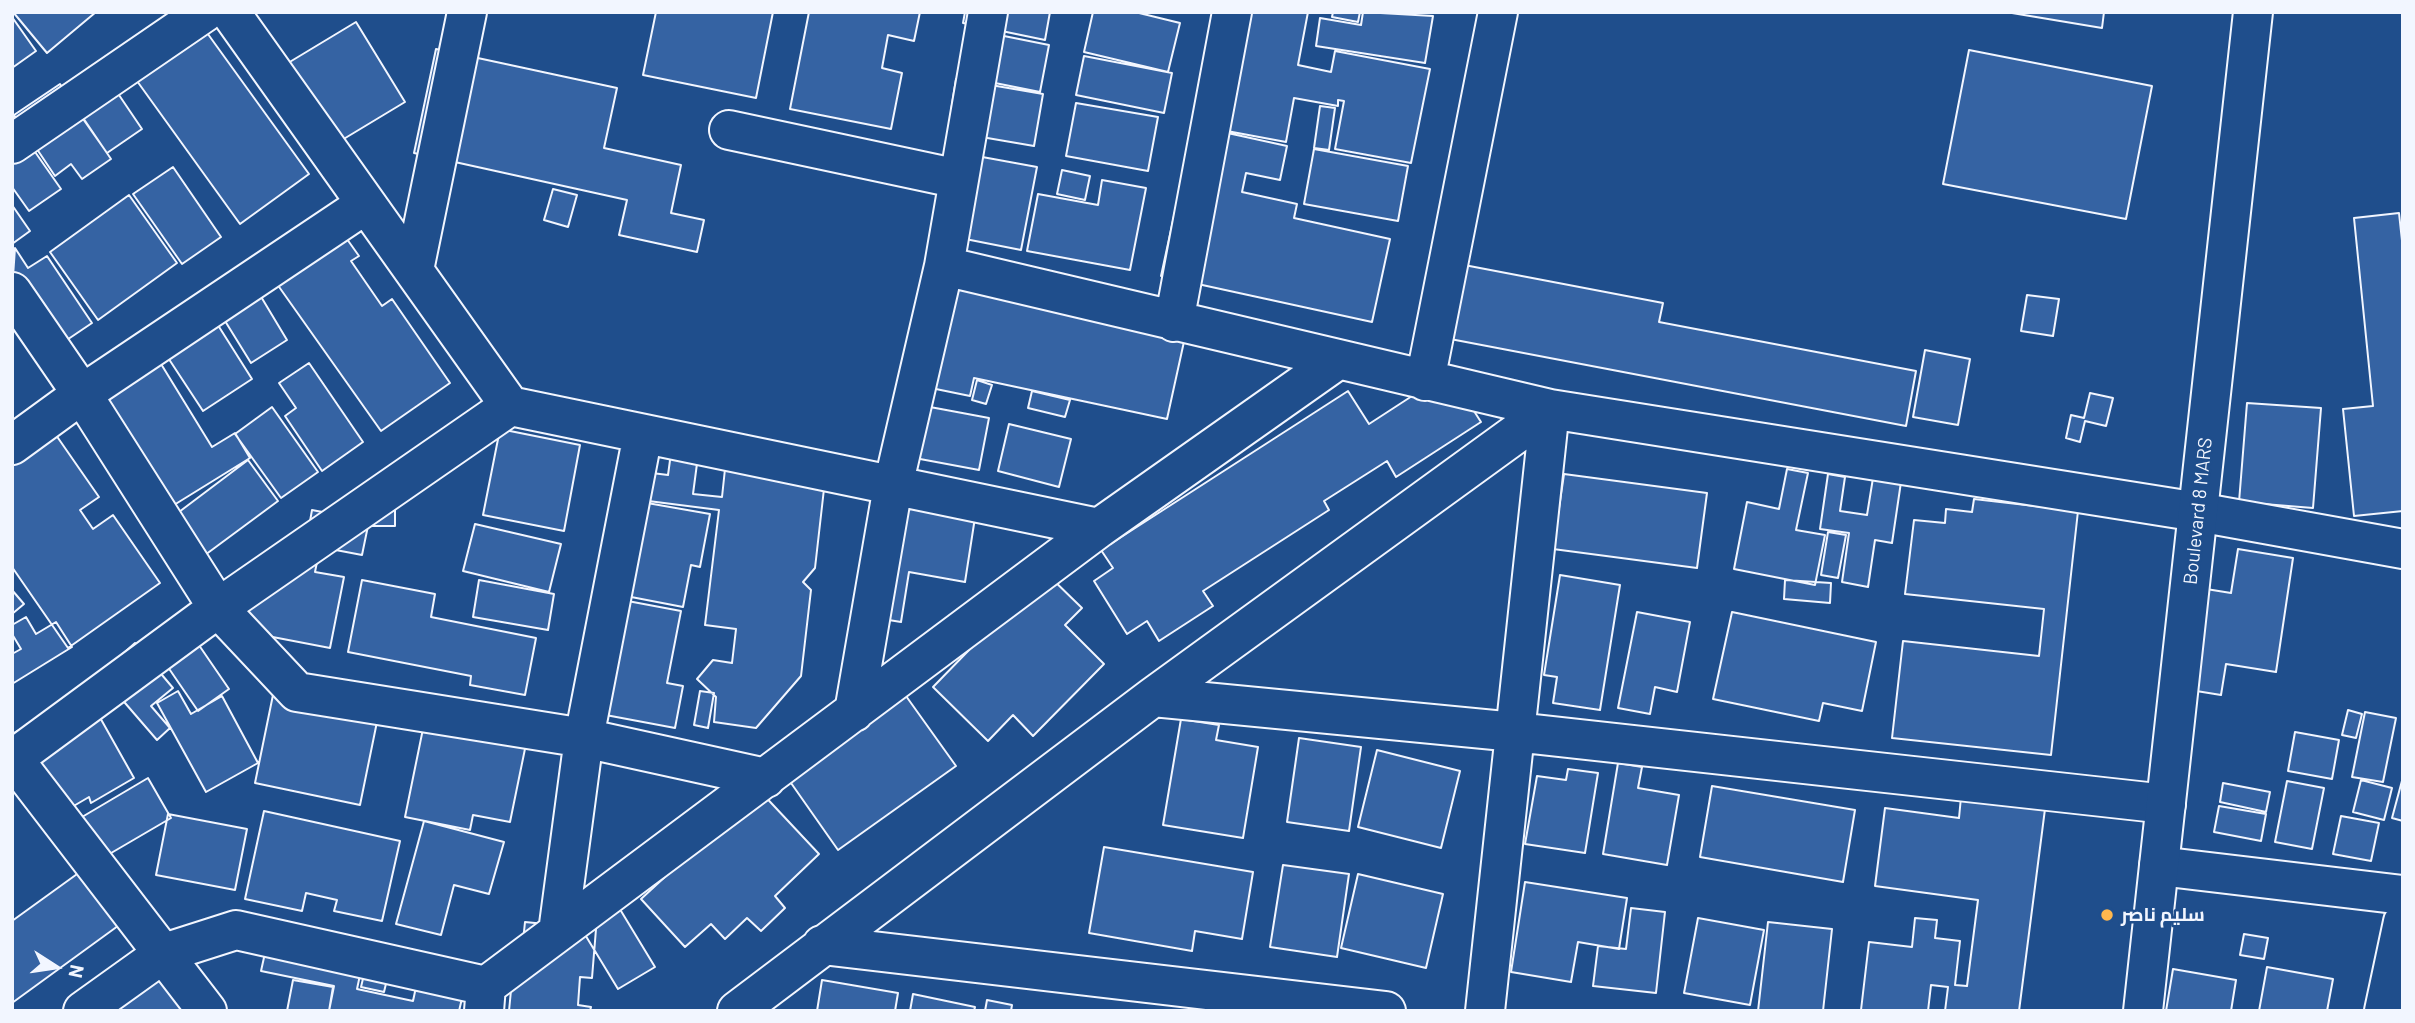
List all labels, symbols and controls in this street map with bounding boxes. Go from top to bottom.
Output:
street label: Boulevard 8 MARS [2179,436,2217,586]
place label: سليم ناصر [2121,904,2205,926]
marker: سليم ناصر [2099,907,2115,923]
north arrow [21,932,91,1002]
text: N [64,963,90,980]

